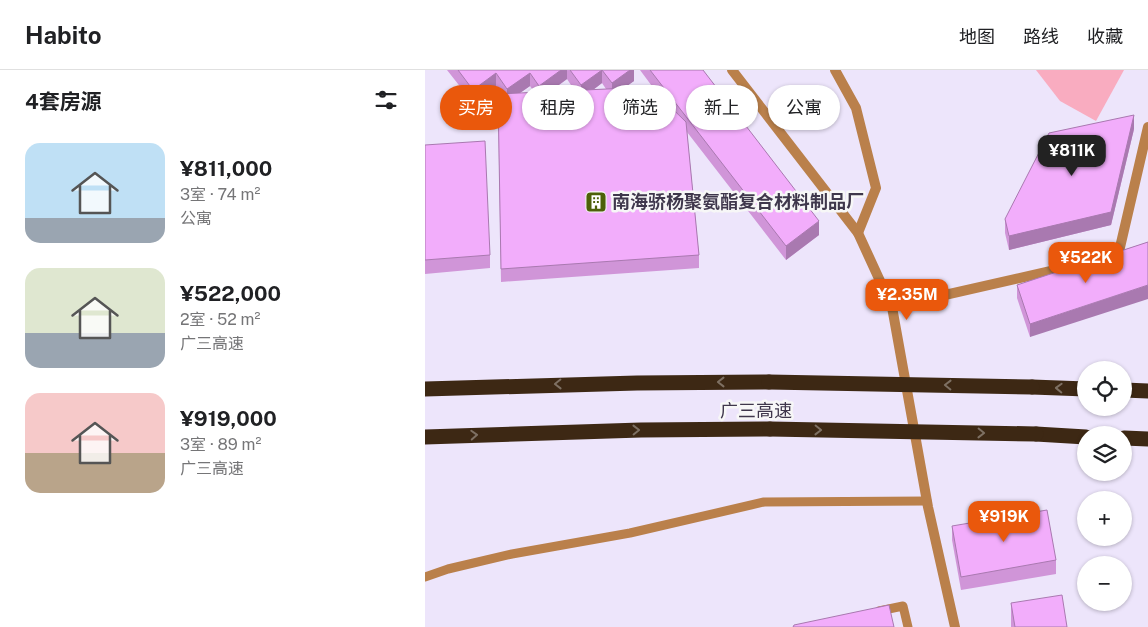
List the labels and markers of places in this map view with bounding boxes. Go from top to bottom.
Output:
pin: ¥811K [1037,134,1107,177]
building icon: 南海骄杨聚氨酯复合材料制品厂 [584,190,608,214]
place label: 南海骄杨聚氨酯复合材料制品厂 [612,191,864,212]
pin: ¥522K [1051,242,1121,284]
pin: ¥2.35M [866,278,948,321]
pin: ¥919K [969,500,1039,543]

